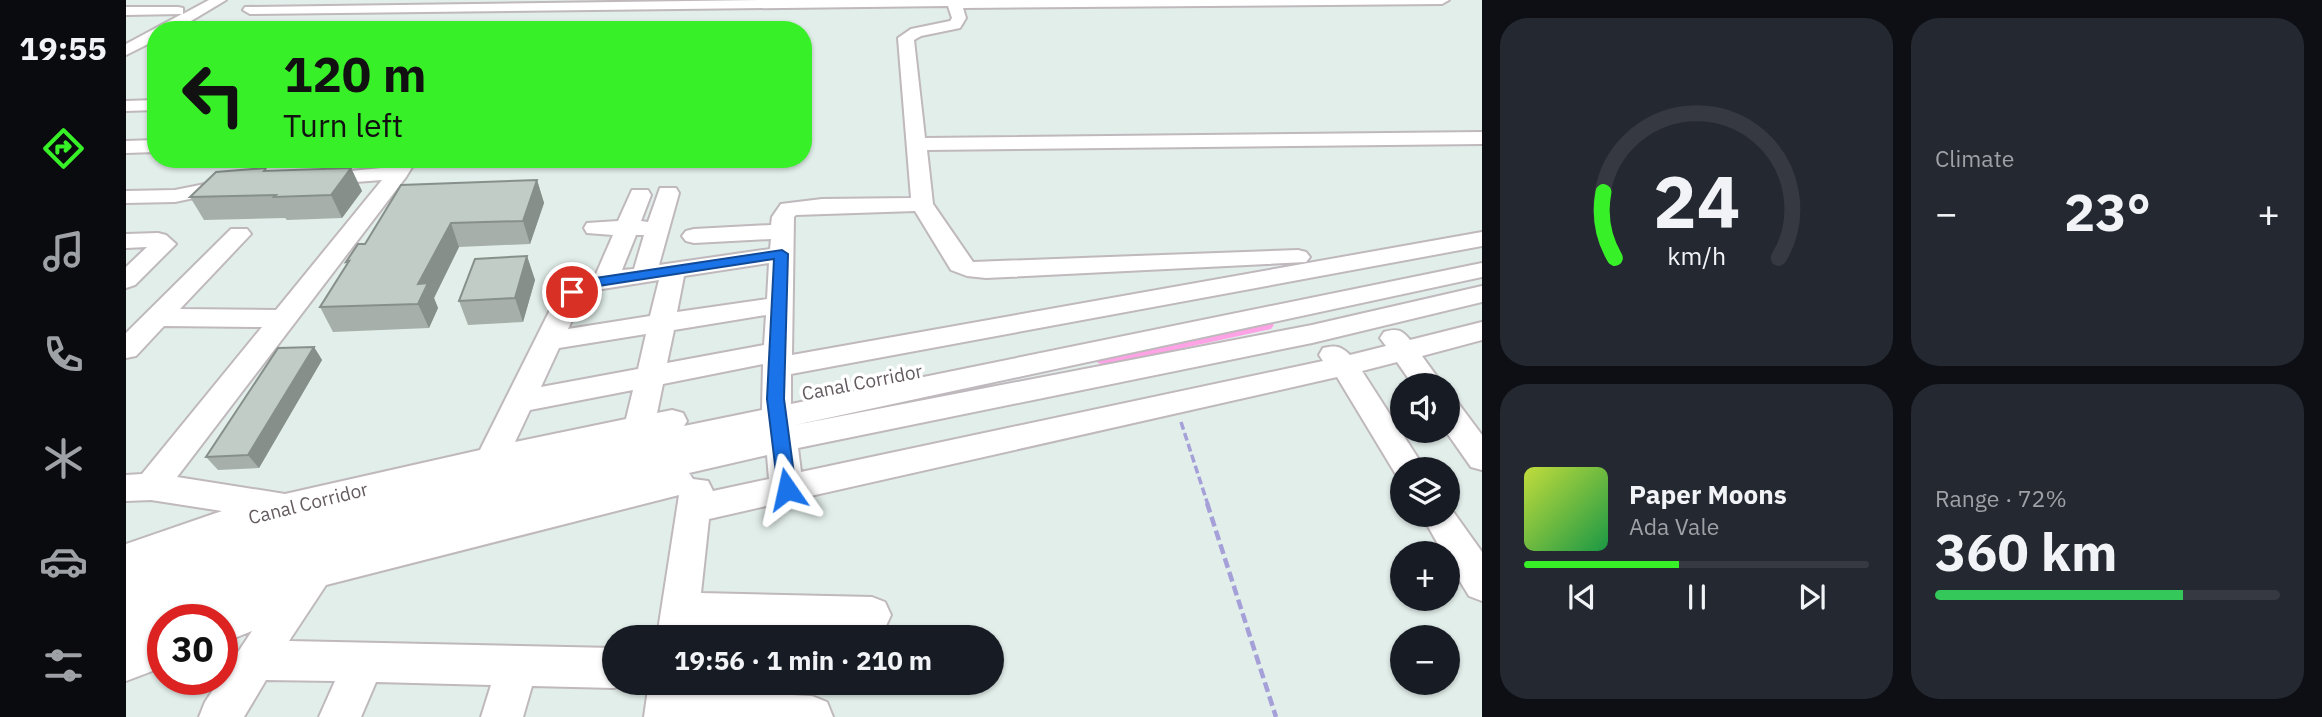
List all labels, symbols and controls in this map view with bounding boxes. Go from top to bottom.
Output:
text: 19:55 [19,27,107,69]
text: 120 m [283,42,427,105]
icon: left [168,49,259,140]
text: Turn left [283,104,403,146]
icon: directions [39,124,88,173]
text: Climate [1935,143,2014,173]
text: 24 [1653,153,1740,248]
text: 23° [2064,178,2151,245]
text: − [1935,188,1958,237]
text: + [2257,188,2280,237]
icon: music [39,227,88,276]
text: km/h [1667,239,1726,272]
pin [542,262,602,322]
icon: arrive [553,273,591,311]
icon: phone [39,330,88,379]
street label: Canal Corridor [800,359,924,405]
map controls [1390,373,1460,695]
button: sound [1390,373,1460,443]
icon: climate [39,434,88,483]
position arrow [750,452,824,526]
button: layers [1390,457,1460,527]
street label: Canal Corridor [246,477,370,529]
text: Paper Moons [1629,477,1787,511]
text: Range · 72% [1935,483,2067,513]
text: Ada Vale [1629,511,1719,541]
text: 360 km [1935,518,2117,585]
icon: car [39,537,88,586]
button: + [1390,541,1460,611]
icon: previous [1563,578,1601,616]
icon: pause [1678,578,1716,616]
icon: next [1793,578,1831,616]
speed limit sign: 30 [147,604,238,695]
button: − [1390,625,1460,695]
icon: filters [39,641,88,690]
text: 19:56 · 1 min · 210 m [674,643,932,677]

